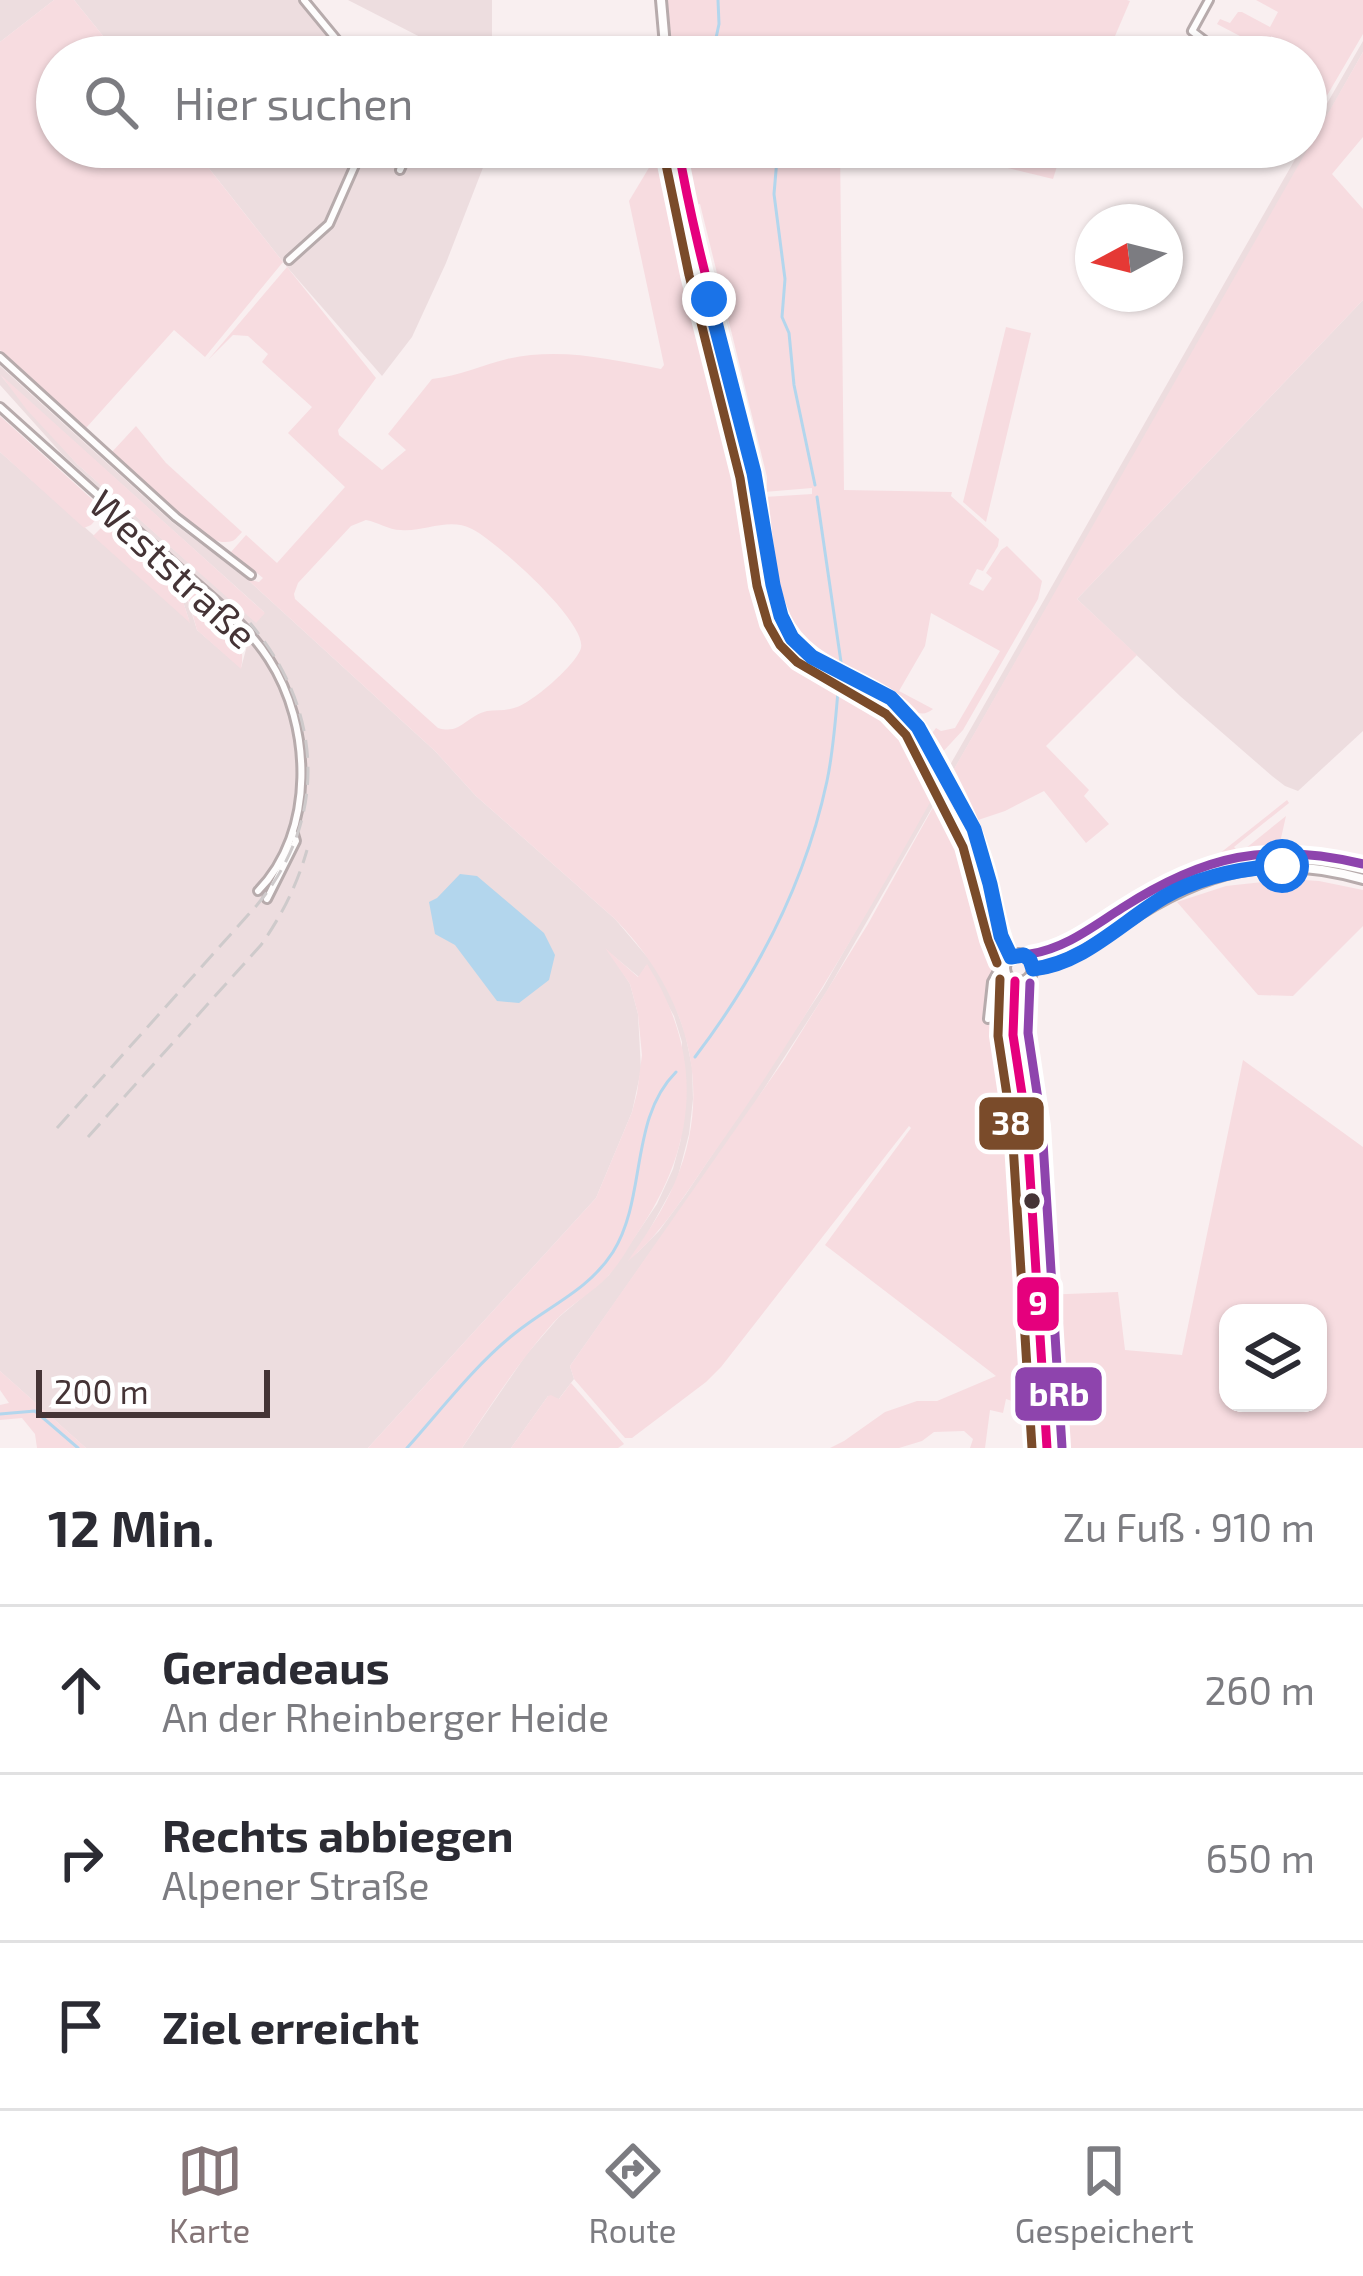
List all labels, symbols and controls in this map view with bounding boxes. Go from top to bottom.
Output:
search box [36,36,1327,168]
icon: search [78,69,144,135]
text: Hier suchen [174,75,414,129]
north arrow [1075,204,1183,312]
route end [682,272,736,326]
street label: Weststraße [81,479,267,657]
route start [1255,839,1309,893]
line badge: 38 [977,1095,1046,1152]
text: 38 [991,1102,1031,1142]
unlabelled marker [1021,1190,1043,1212]
line badge: 9 [1015,1275,1061,1333]
text: 9 [1028,1282,1048,1322]
map controls [1219,1304,1327,1412]
button: layers [1219,1304,1327,1412]
scale bar [36,1364,270,1417]
line badge: bRb [1013,1365,1104,1423]
text: 200 m [54,1371,149,1411]
text: bRb [1029,1373,1089,1413]
text: 12 Min. [48,1496,215,1557]
text: Zu Fuß · 910 m [1063,1503,1315,1550]
text: Geradeaus [162,1639,390,1693]
icon: ahead [48,1657,114,1723]
text: 260 m [1204,1666,1315,1713]
text: An der Rheinberger Heide [162,1693,609,1740]
text: Rechts abbiegen [162,1807,514,1861]
icon: right [48,1825,114,1891]
text: 650 m [1205,1834,1315,1881]
text: Alpener Straße [162,1861,429,1908]
icon: arrive [48,1993,114,2059]
text: Ziel erreicht [162,1999,419,2053]
tab: Karte [169,2138,250,2250]
tab: Route [588,2138,677,2250]
tab: Gespeichert [1015,2138,1194,2250]

